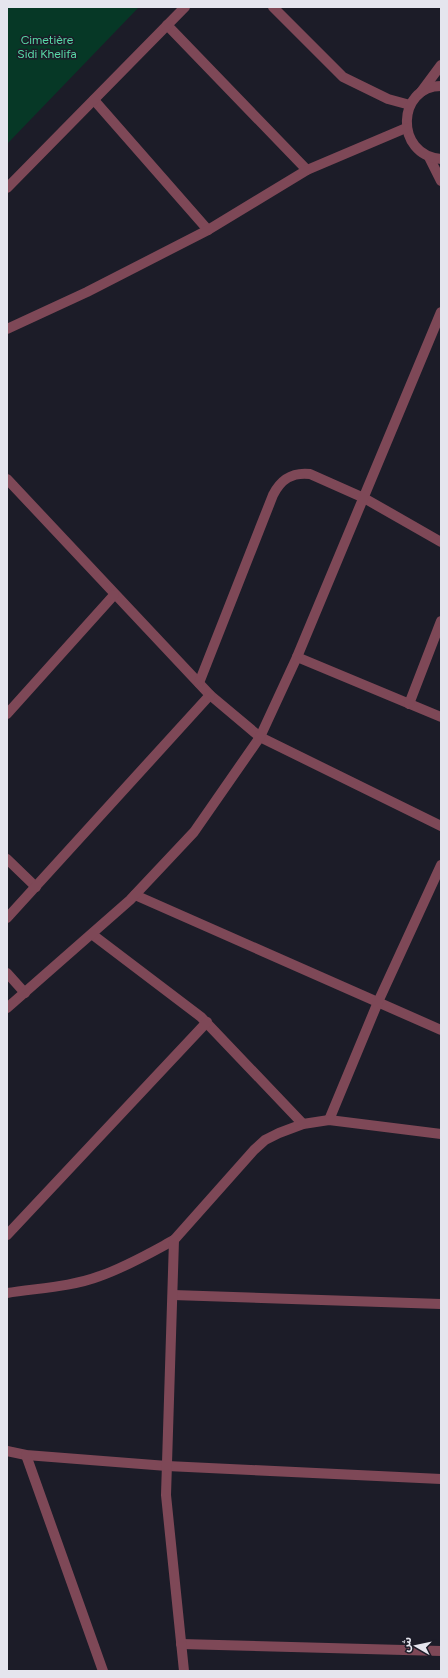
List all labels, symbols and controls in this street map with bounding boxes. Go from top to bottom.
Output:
park label: Cimetière Sidi Khelifa [17,33,77,61]
north arrow [396,1626,436,1666]
text: ش [399,1636,414,1653]

